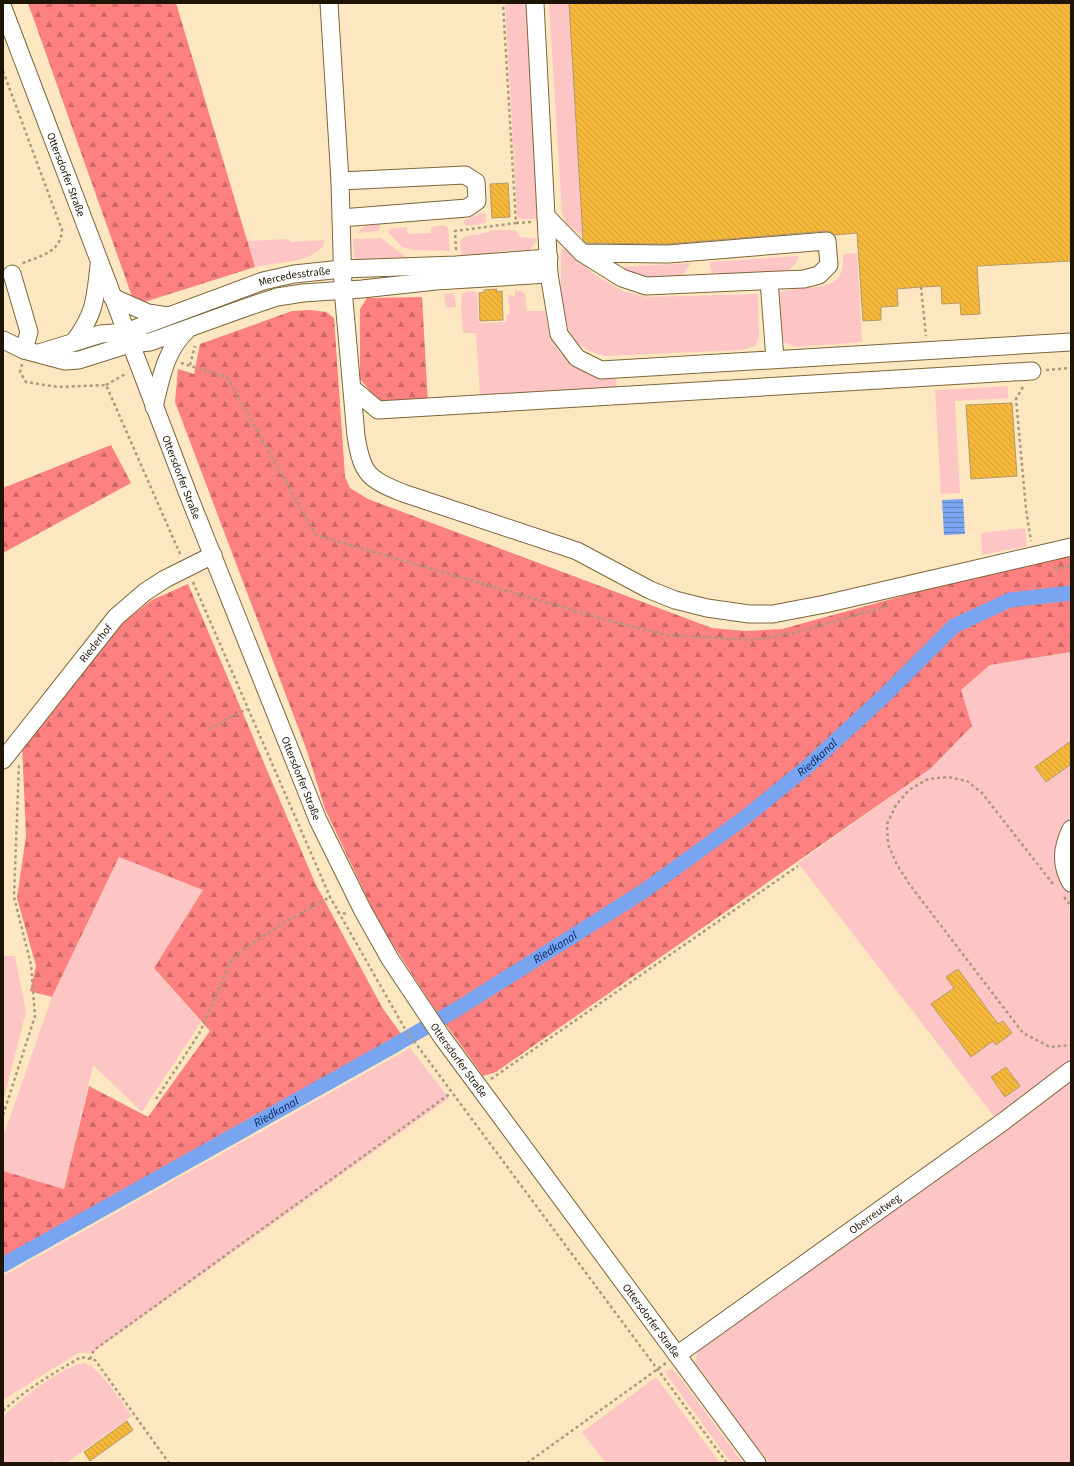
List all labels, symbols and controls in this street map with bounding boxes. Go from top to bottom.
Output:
street label: Ottersdorfer Straße [43,130,89,219]
street label: Mercedesstraße [256,263,332,290]
street label: Ottersdorfer Straße [158,433,205,522]
street label: Riederhof [76,620,116,666]
street label: Ottersdorfer Straße [277,734,325,823]
water label: Riedkanal [794,735,841,781]
water label: Riedkanal [530,927,581,968]
street label: Ottersdorfer Straße [427,1020,491,1101]
water label: Riedkanal [251,1093,302,1132]
street label: Oberreutweg [846,1190,904,1238]
street label: Ottersdorfer Straße [619,1281,684,1362]

